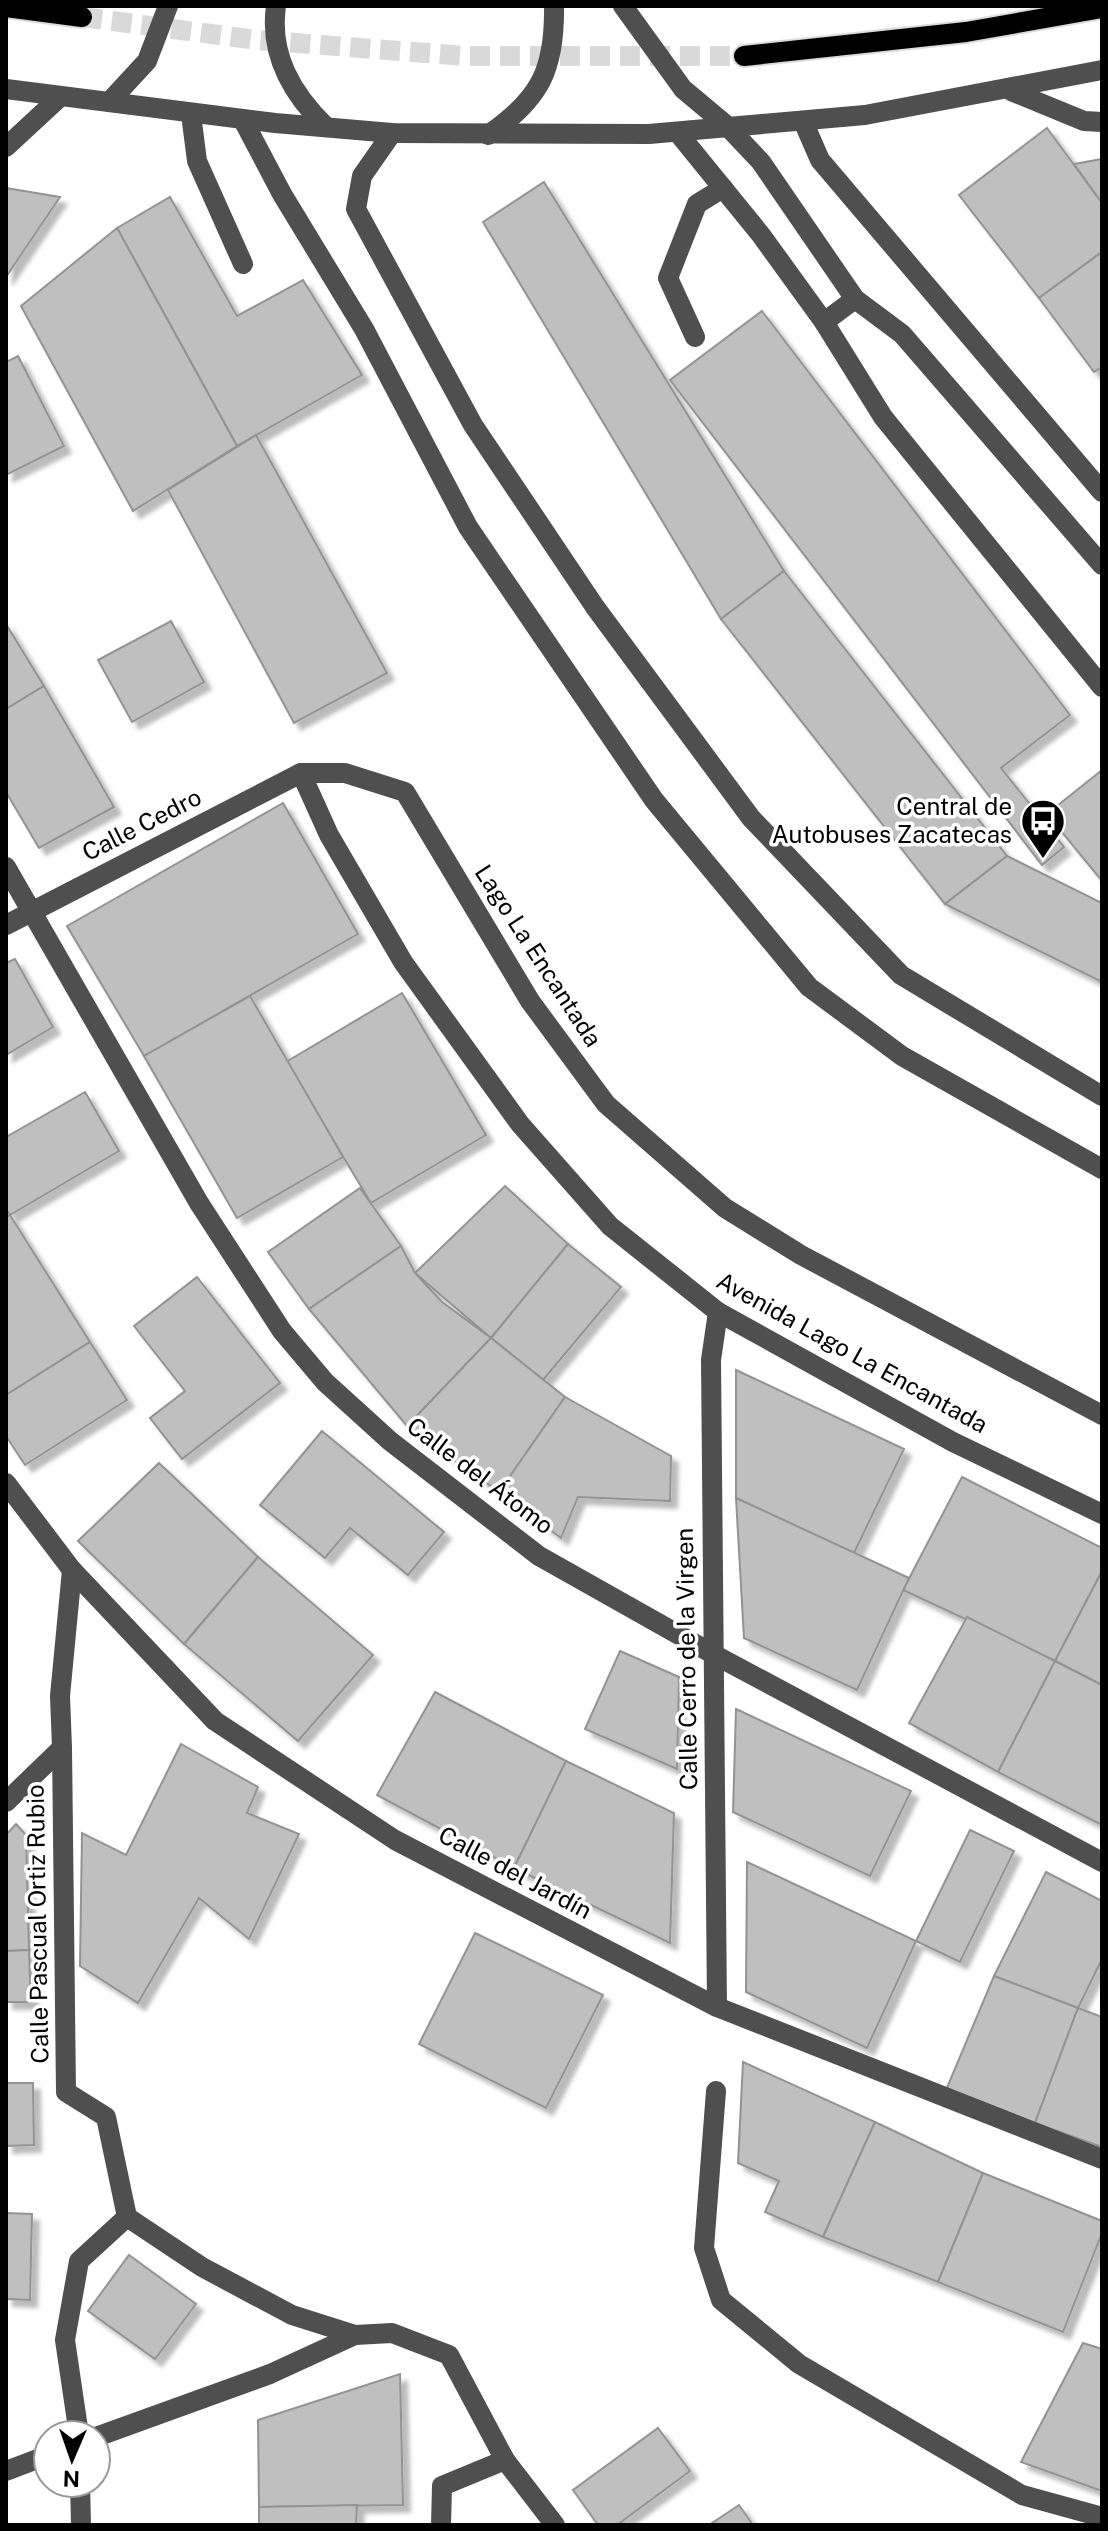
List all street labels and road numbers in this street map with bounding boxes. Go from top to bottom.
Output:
street label: Calle Cedro [77,782,206,866]
street label: Lago La Encantada [470,859,608,1052]
street label: Avenida Lago La Encantada [712,1266,993,1438]
street label: Calle del Átomo [402,1411,559,1539]
street label: Calle Cerro de la Virgen [670,1528,702,1791]
street label: Calle Pascual Ortiz Rubio [21,1784,53,2064]
street label: Calle del Jardín [434,1820,597,1924]

